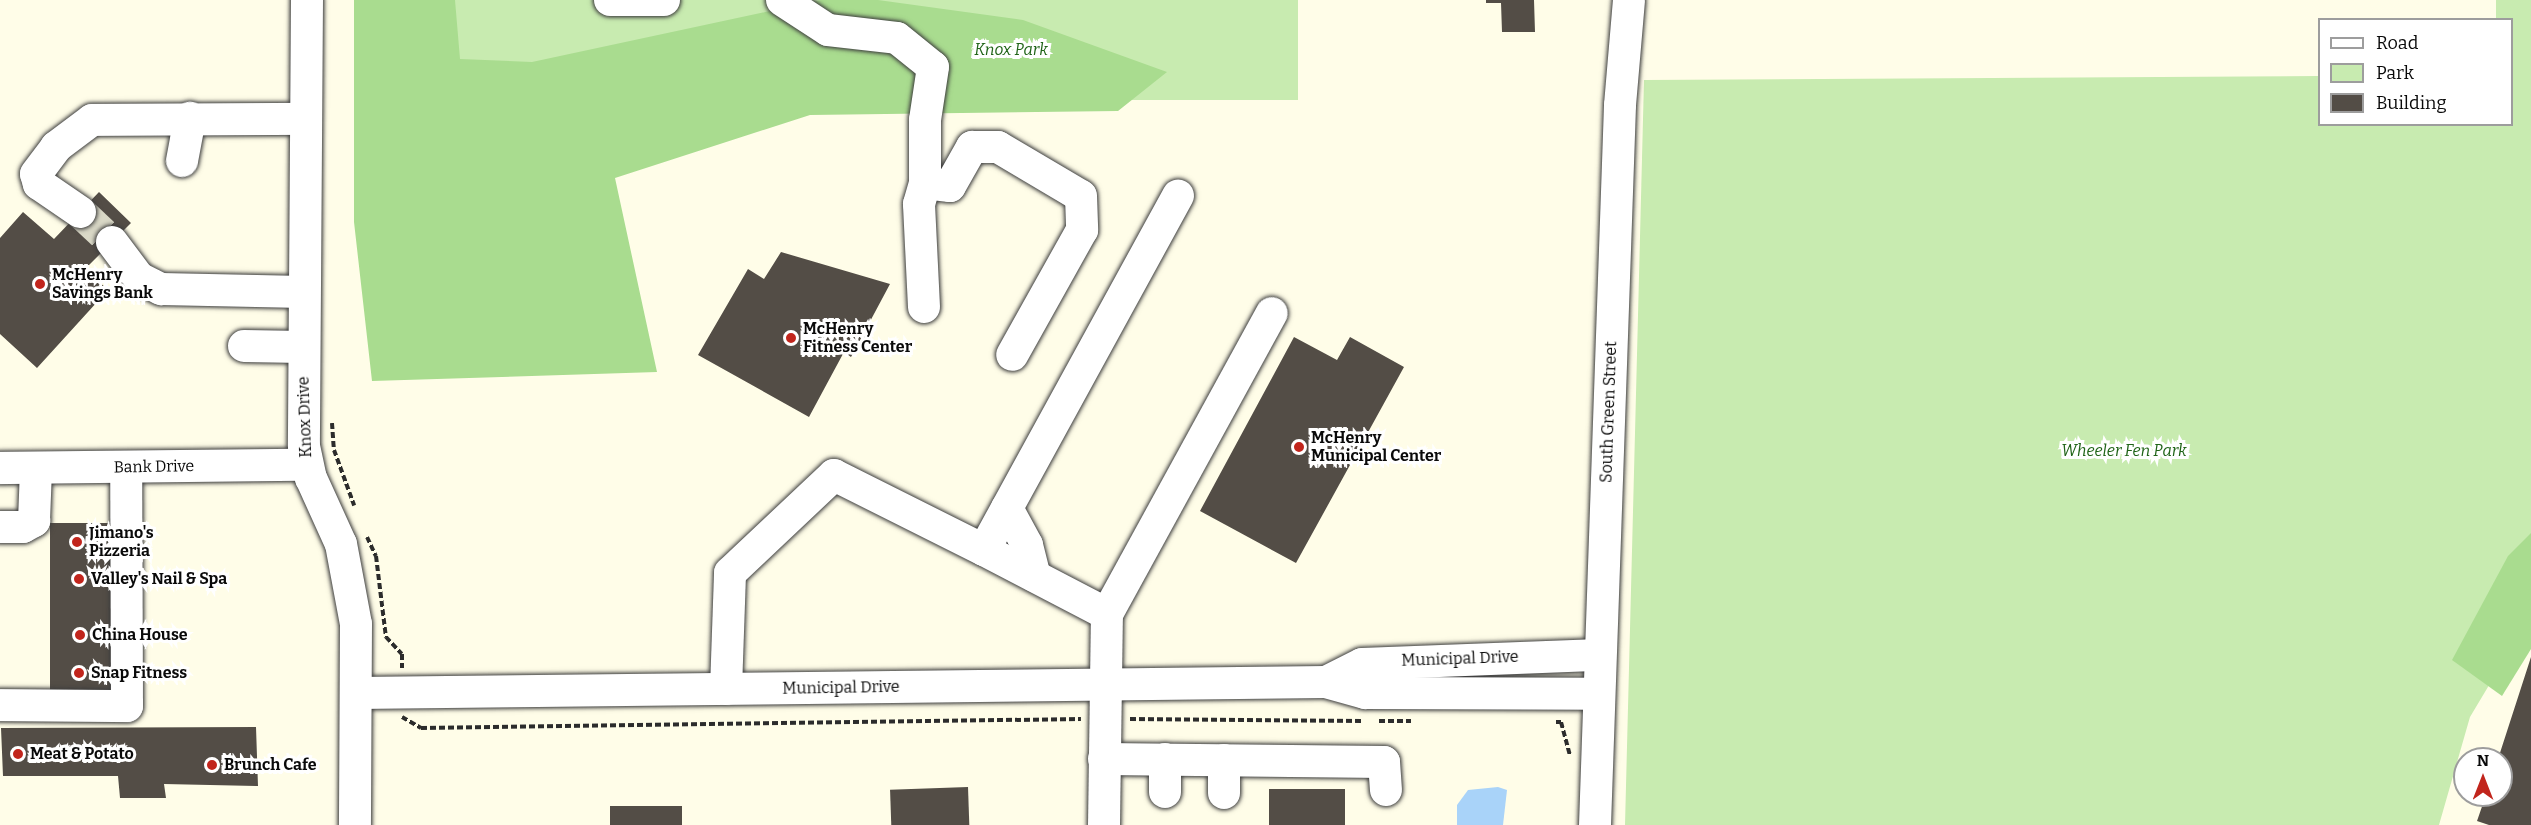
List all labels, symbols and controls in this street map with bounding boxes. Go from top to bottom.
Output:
legend [2318,18,2513,126]
text: Road [2376,32,2418,54]
park label: Knox Park [974,40,1048,60]
text: Park [2376,62,2414,84]
text: Building [2376,92,2447,114]
place label: McHenry Savings Bank [52,265,153,303]
marker: McHenry Savings Bank [33,277,47,291]
place label: McHenry Fitness Center [803,319,912,357]
marker: McHenry Fitness Center [784,331,798,345]
street label: South Green Street [1597,341,1621,483]
street label: Knox Drive [294,376,316,458]
place label: McHenry Municipal Center [1311,428,1441,466]
marker: McHenry Municipal Center [1292,440,1306,454]
park label: Wheeler Fen Park [2061,441,2187,461]
street label: Bank Drive [114,457,194,477]
place label: Jimano's Pizzeria [89,523,154,561]
marker: Jimano's Pizzeria [70,535,84,549]
place label: Valley's Nail & Spa [91,569,227,589]
marker: Valley's Nail & Spa [72,572,86,586]
place label: China House [92,625,188,645]
marker: China House [73,628,87,642]
street label: Municipal Drive [1401,647,1519,671]
place label: Snap Fitness [91,663,187,683]
marker: Snap Fitness [72,666,86,680]
street label: Municipal Drive [782,677,900,699]
place label: Meat & Potato [30,744,134,764]
marker: Meat & Potato [11,747,25,761]
north arrow [2453,747,2513,807]
text: N [2477,751,2489,770]
place label: Brunch Cafe [224,755,317,775]
marker: Brunch Cafe [205,758,219,772]

